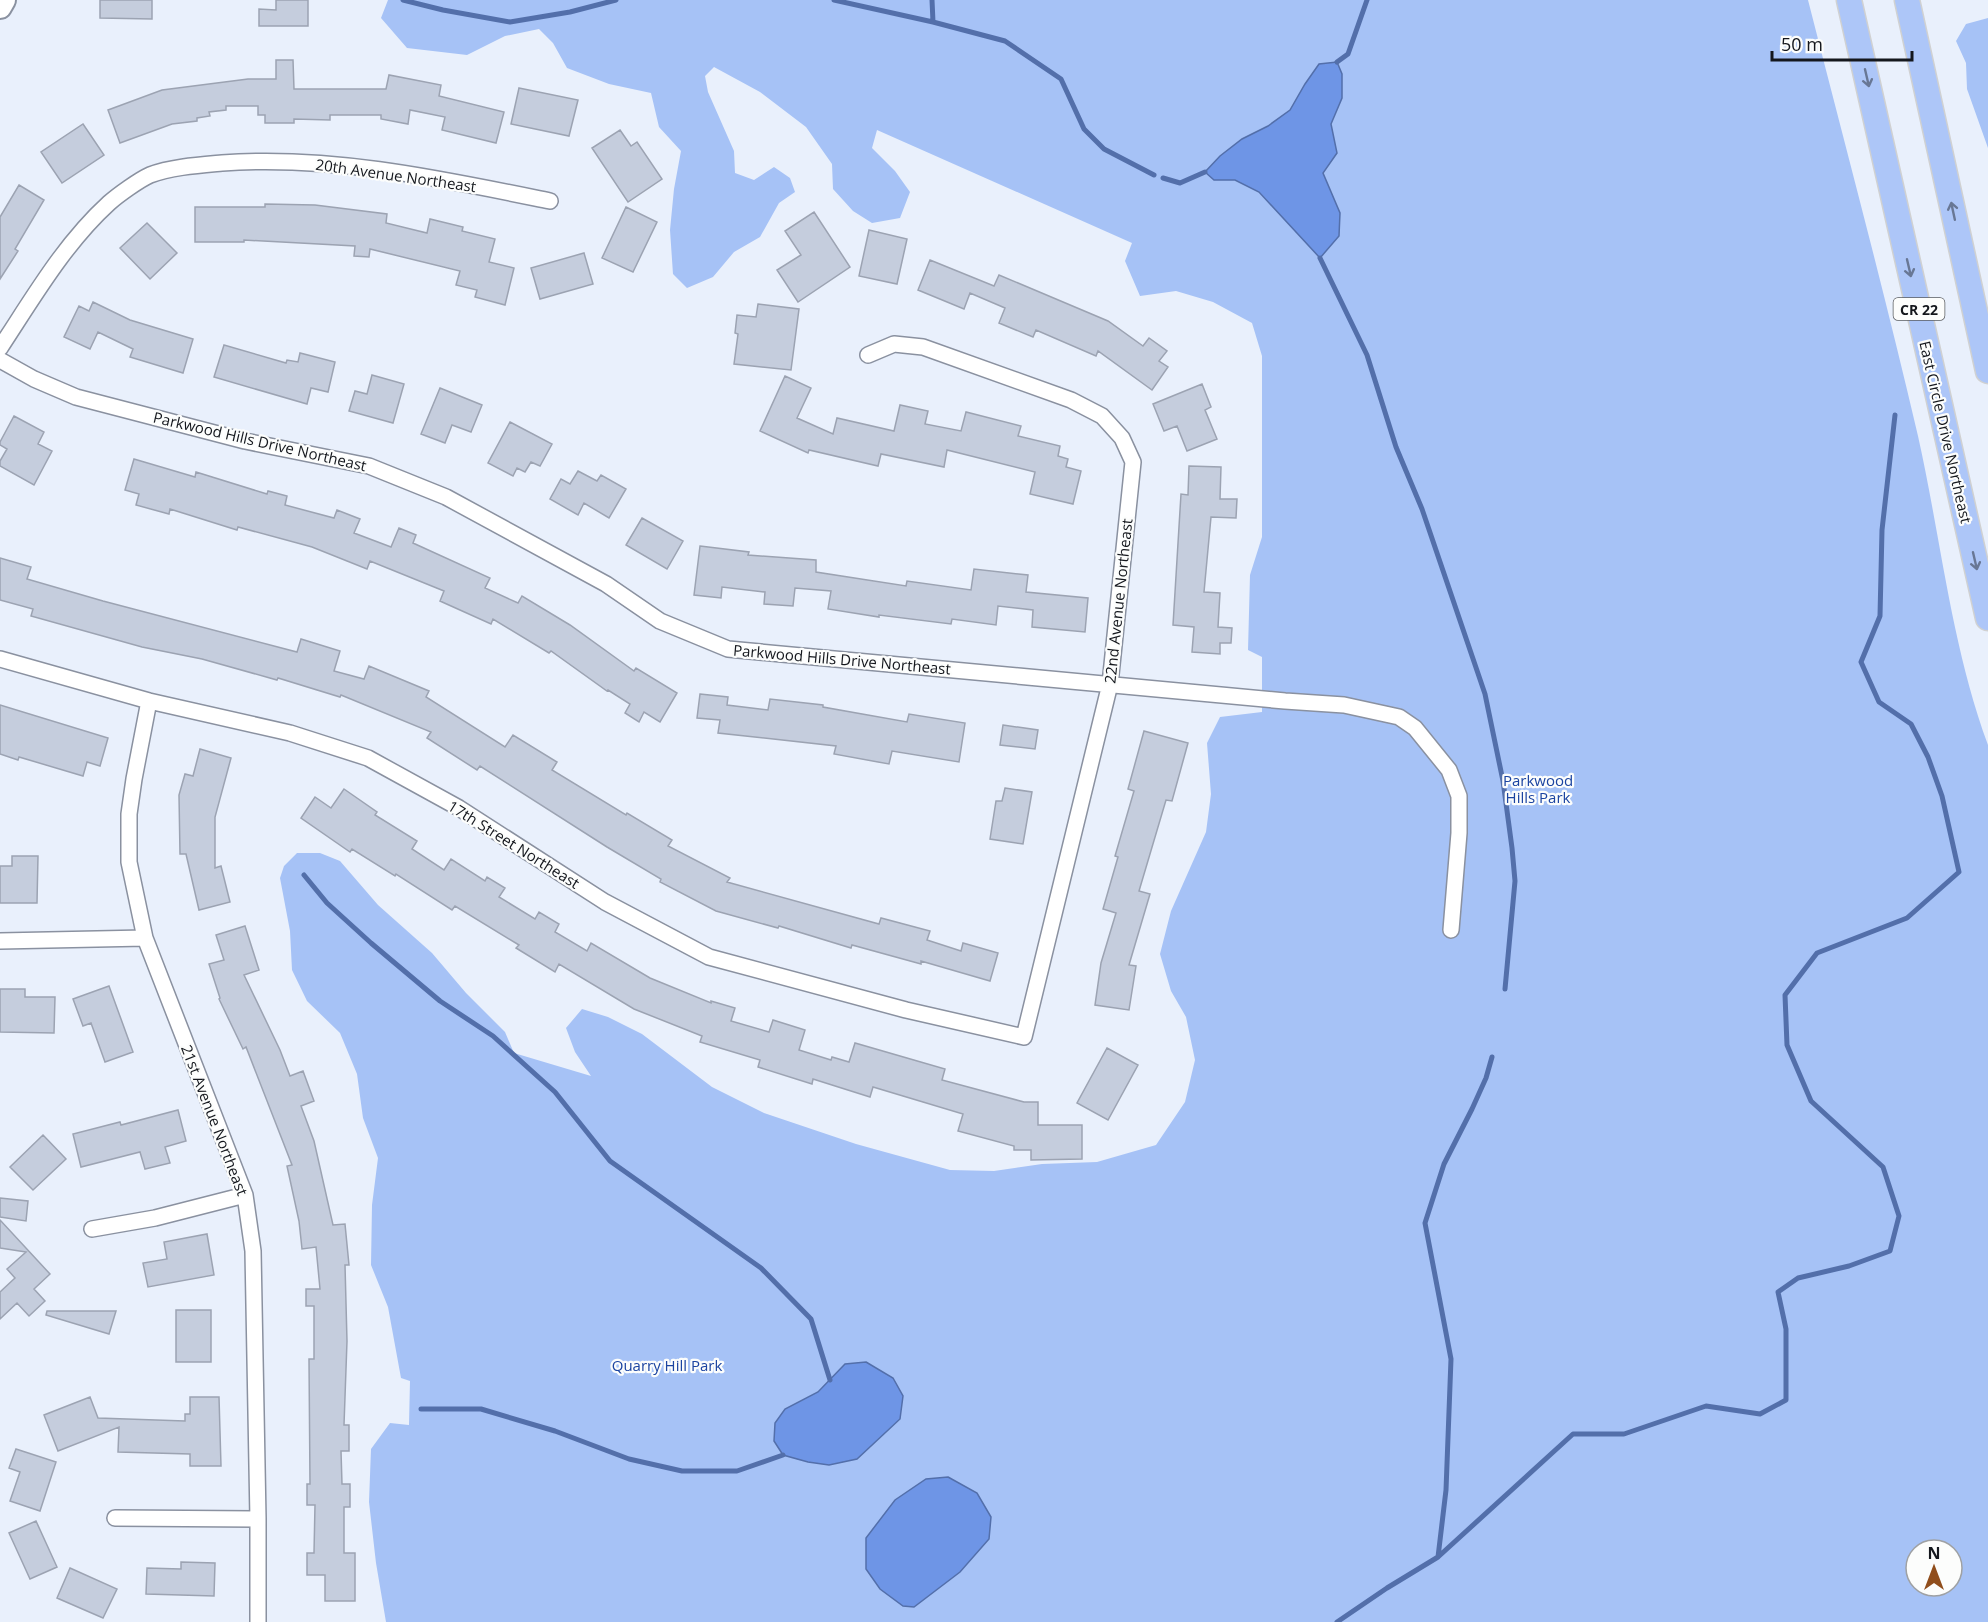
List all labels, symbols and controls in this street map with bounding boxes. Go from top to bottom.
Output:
scale bar [1772,24,1912,62]
text: 50 m [1781,32,1823,56]
one-way arrow [1861,68,1873,87]
street label: 20th Avenue Northeast [314,154,478,196]
one-way arrow [1946,202,1958,221]
one-way arrow [1904,258,1916,277]
road number: CR 22 [1894,298,1944,320]
street label: East Circle Drive Northeast [1915,339,1977,525]
street label: Parkwood Hills Drive Northeast [151,407,369,475]
street label: 22nd Avenue Northeast [1099,518,1137,684]
one-way arrow [1970,550,1981,570]
street label: Parkwood Hills Drive Northeast [732,640,952,678]
park label: Parkwood Hills Park [1503,770,1573,807]
street label: 17th Street Northeast [444,795,584,893]
street label: 21st Avenue Northeast [177,1042,253,1198]
park label: Quarry Hill Park [612,1355,722,1375]
north arrow [1904,1538,1964,1598]
text: N [1927,1542,1941,1564]

